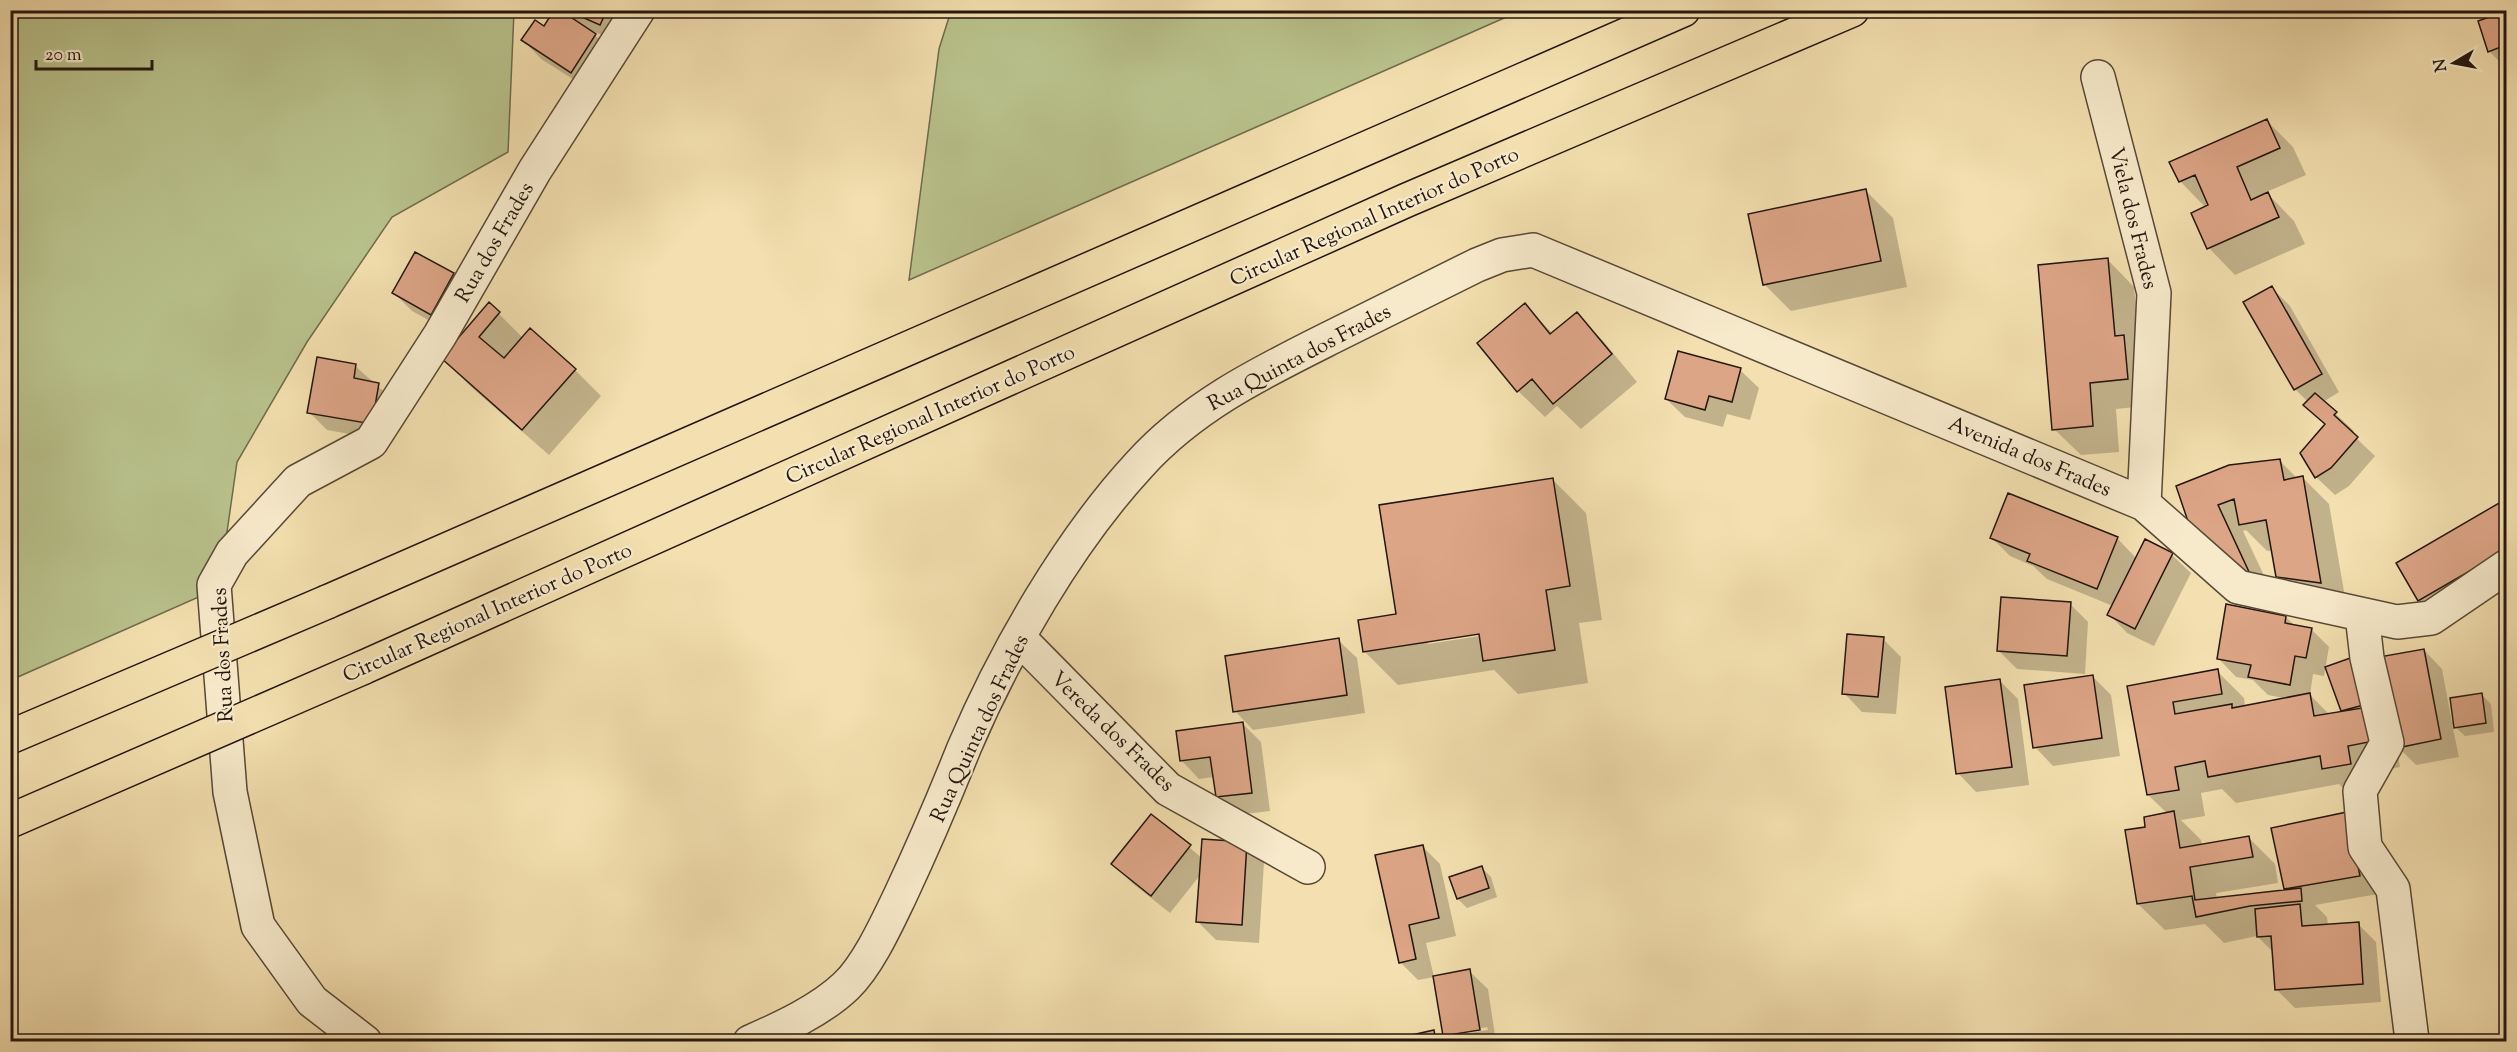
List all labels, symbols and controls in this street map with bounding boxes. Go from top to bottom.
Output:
scale bar [36,33,152,71]
north arrow [2424,33,2484,93]
text: 20 m [45,43,82,69]
text: N [2429,57,2454,73]
street label: Circular Regional Interior do Porto [1225,140,1524,295]
street label: Viela dos Frades [2100,144,2164,293]
street label: Rua dos Frades [449,177,542,309]
street label: Rua Quinta dos Frades [1203,298,1397,420]
street label: Circular Regional Interior do Porto [781,338,1080,493]
street label: Avenida dos Frades [1943,410,2115,506]
street label: Circular Regional Interior do Porto [338,536,637,691]
street label: Rua dos Frades [205,587,243,723]
street label: Rua Quinta dos Frades [924,630,1038,828]
street label: Vereda dos Frades [1043,665,1180,800]

